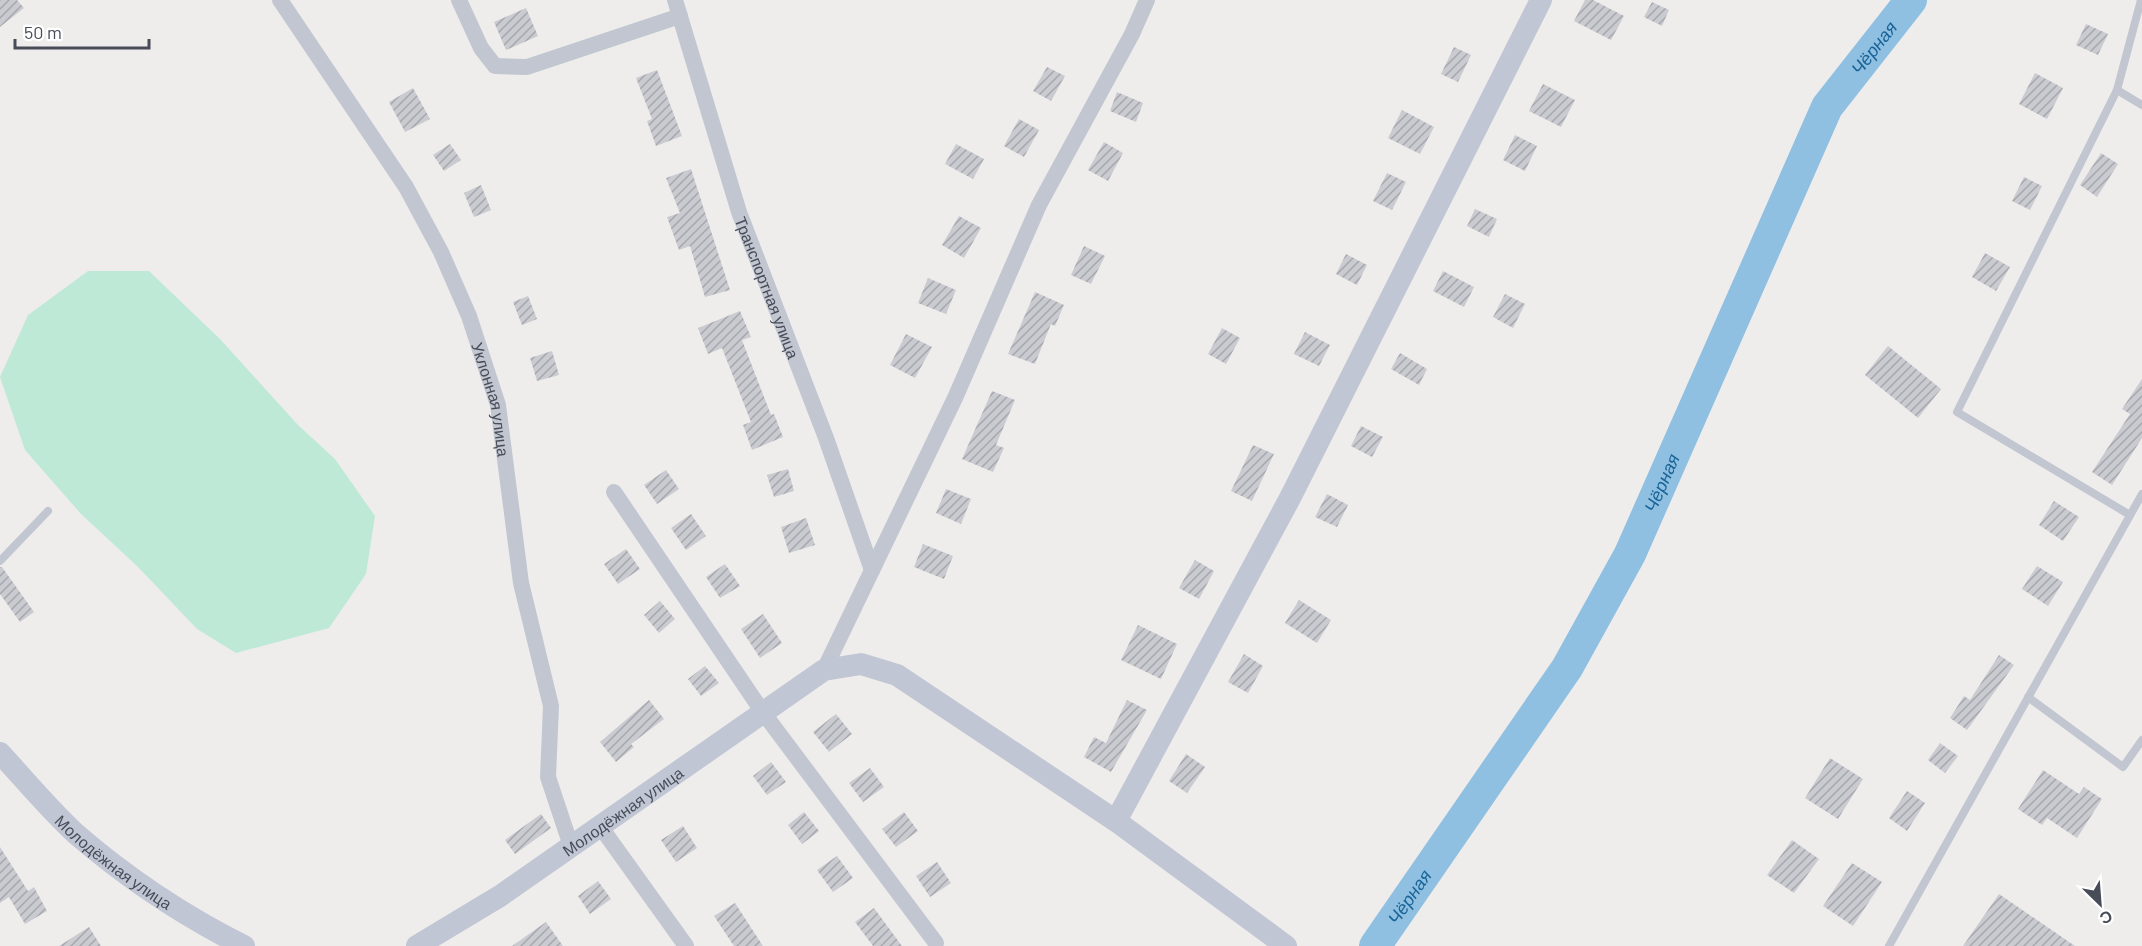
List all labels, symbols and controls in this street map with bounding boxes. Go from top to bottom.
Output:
scale bar [15,12,148,50]
water label: Чёрная [1846,16,1901,79]
text: 50 m [24,21,62,43]
street label: Транспортная улица [732,213,804,361]
street label: Уклонная улица [469,340,514,458]
water label: Чёрная [1639,450,1684,515]
street label: Молодёжная улица [558,762,686,859]
street label: Молодёжная улица [52,810,176,913]
water label: Чёрная [1383,865,1436,928]
north arrow [2070,874,2130,934]
text: С [2097,907,2116,929]

